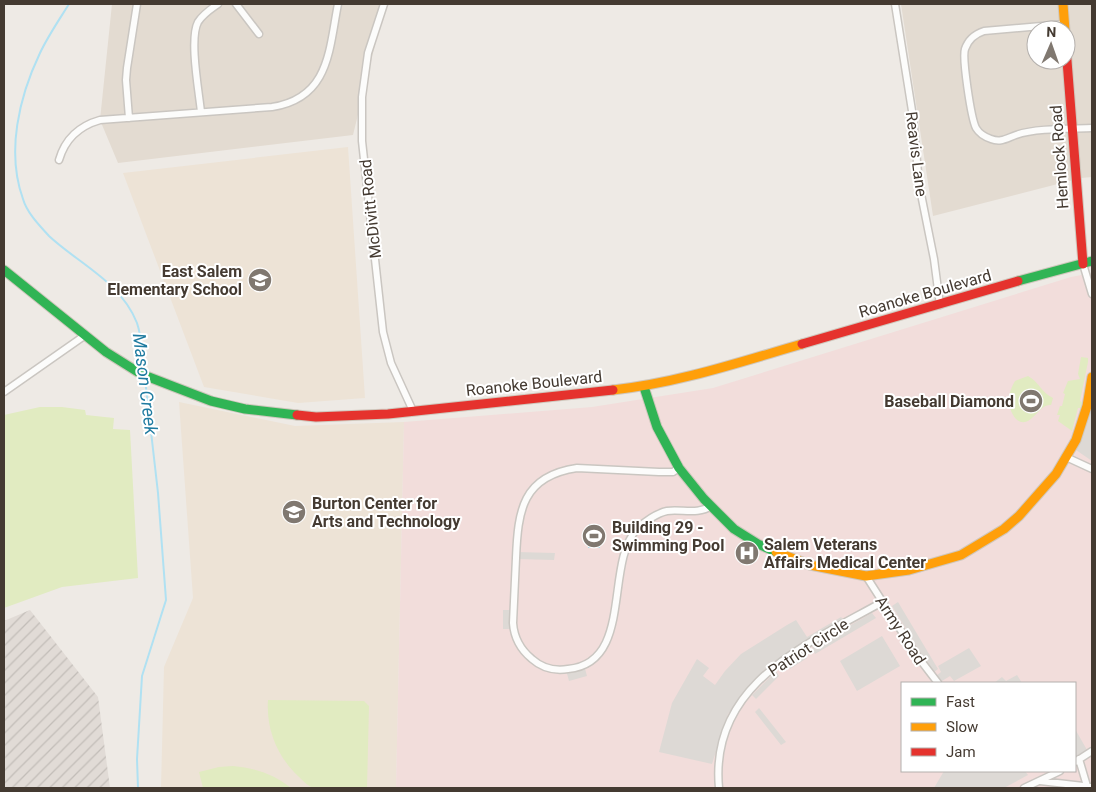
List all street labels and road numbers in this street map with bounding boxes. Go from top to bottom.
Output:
street label: Hemlock Road [1046,104,1073,210]
street label: Reavis Lane [902,111,931,198]
street label: McDivitt Road [356,158,385,259]
street label: Roanoke Boulevard [857,265,994,321]
street label: Roanoke Boulevard [465,367,603,400]
street label: Army Road [871,592,930,668]
street label: Patriot Circle [765,614,852,680]

